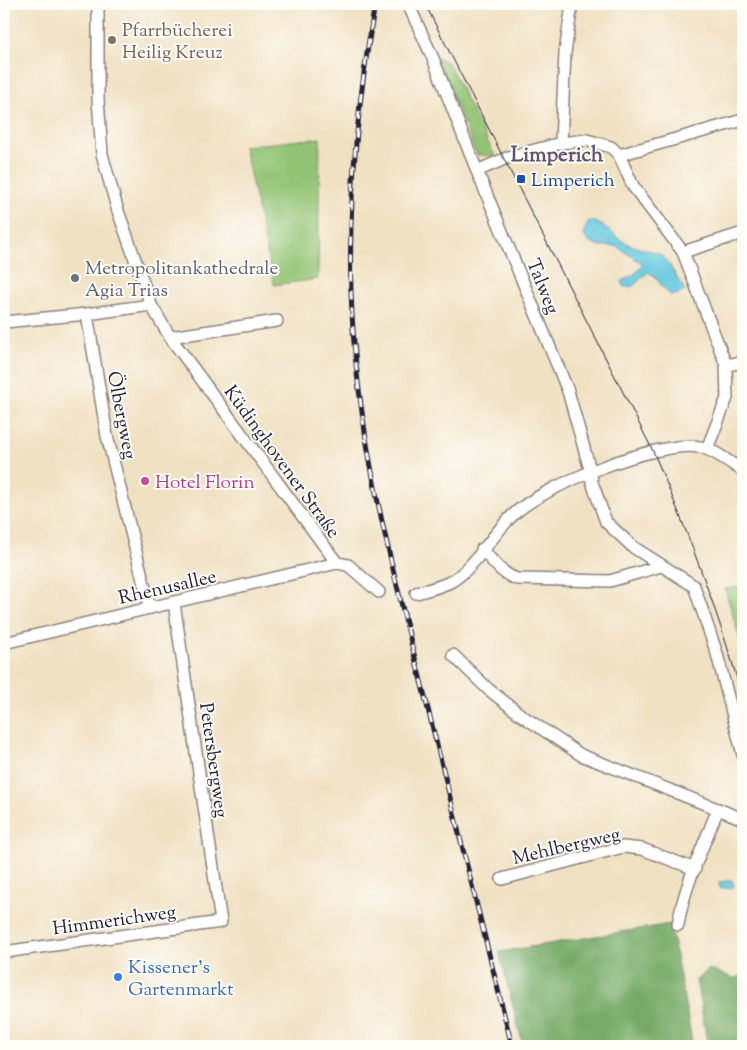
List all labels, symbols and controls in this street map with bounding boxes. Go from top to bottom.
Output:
place label: Pfarrbücherei Heilig Kreuz [122,18,233,67]
marker: Pfarrbücherei Heilig Kreuz [106,34,118,46]
district label: Limperich [511,141,604,171]
place label: Limperich [531,168,615,195]
marker: Limperich [515,173,527,185]
street label: Talweg [518,255,565,319]
place label: Metropolitankathedrale Agia Trias [85,256,278,305]
marker: Metropolitankathedrale Agia Trias [69,272,81,284]
street label: Ölbergweg [99,369,142,462]
street label: Küdinghovener Straße [216,380,346,545]
place label: Hotel Florin [155,470,255,497]
marker: Hotel Florin [139,475,151,487]
street label: Rhenusallee [116,564,219,613]
street label: Petersbergweg [191,701,234,820]
street label: Mehlbergweg [510,822,623,873]
street label: Himmerichweg [51,899,178,943]
place label: Kissener's Gartenmarkt [128,955,234,1004]
marker: Kissener's Gartenmarkt [112,971,124,983]

